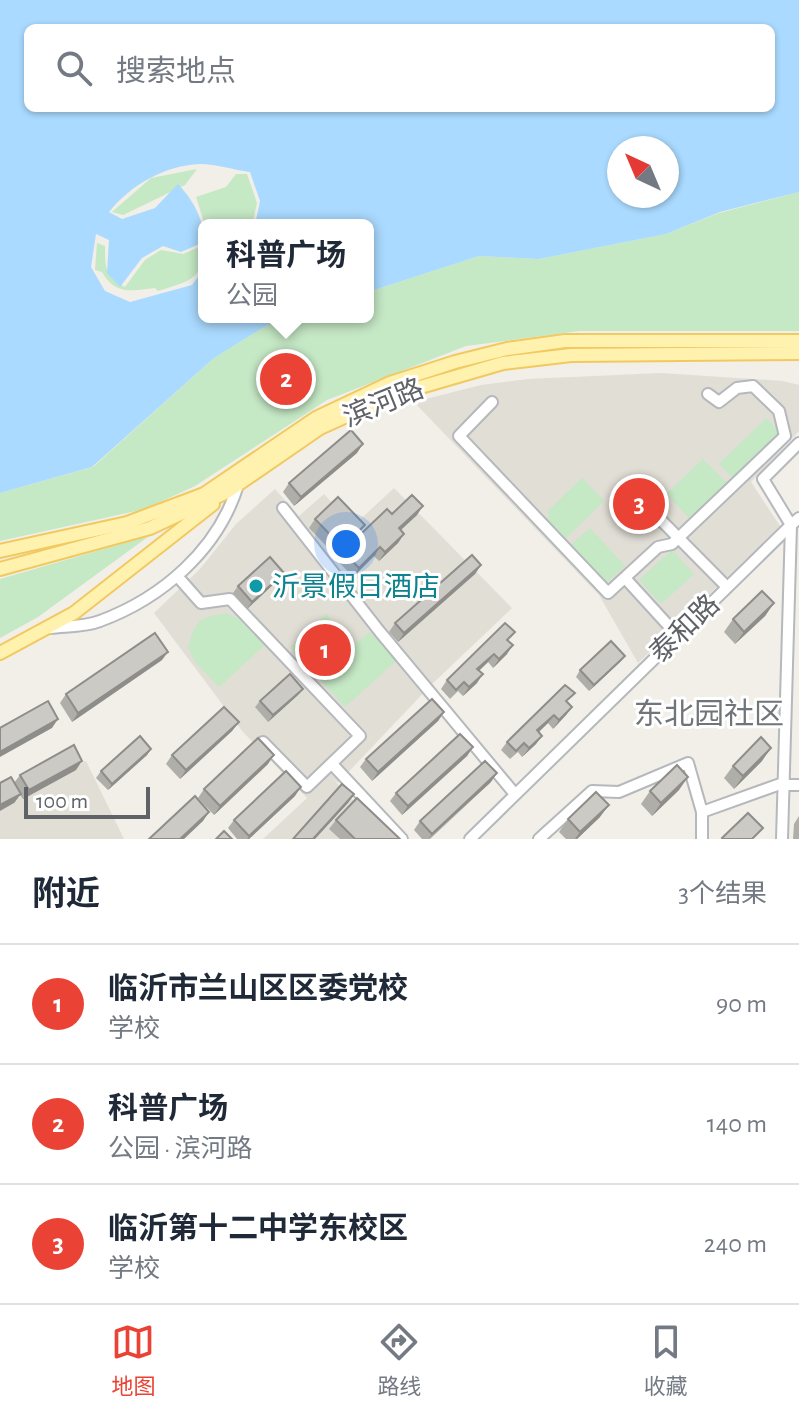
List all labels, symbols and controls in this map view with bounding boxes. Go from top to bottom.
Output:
search box [24,24,775,112]
icon: search [52,46,96,90]
text: 搜索地点 [116,57,236,87]
north arrow [607,136,679,208]
popup [198,219,374,323]
text: 科普广场 [226,241,346,271]
text: 公园 [226,283,278,309]
pin: 2 [260,349,312,409]
street label: 滨河路 [339,373,428,433]
pin: 3 [613,474,665,534]
your location [326,524,366,564]
place label: 沂景假日酒店 [272,572,440,602]
marker: 沂景假日酒店 [247,577,265,595]
street label: 泰和路 [644,589,725,669]
pin: 1 [299,620,351,680]
district label: 东北园社区 [634,698,784,730]
scale bar [24,783,150,819]
text: 100 m [36,790,88,812]
text: 附近 [32,878,100,912]
text: 3个结果 [678,881,767,907]
text: 临沂市兰山区区委党校 [108,974,408,1004]
text: 1 [53,991,63,1017]
text: 90 m [716,991,767,1017]
text: 学校 [108,1016,160,1042]
text: 科普广场 [108,1094,228,1124]
text: 2 [52,1111,64,1137]
text: 140 m [707,1111,767,1137]
text: 公园 · 滨河路 [108,1136,253,1162]
text: 临沂第十二中学东校区 [108,1214,408,1244]
text: 3 [52,1231,64,1257]
text: 240 m [704,1231,767,1257]
text: 学校 [108,1256,160,1282]
tab: 地图 [111,1320,155,1400]
tab: 路线 [377,1320,422,1400]
tab: 收藏 [644,1320,688,1400]

